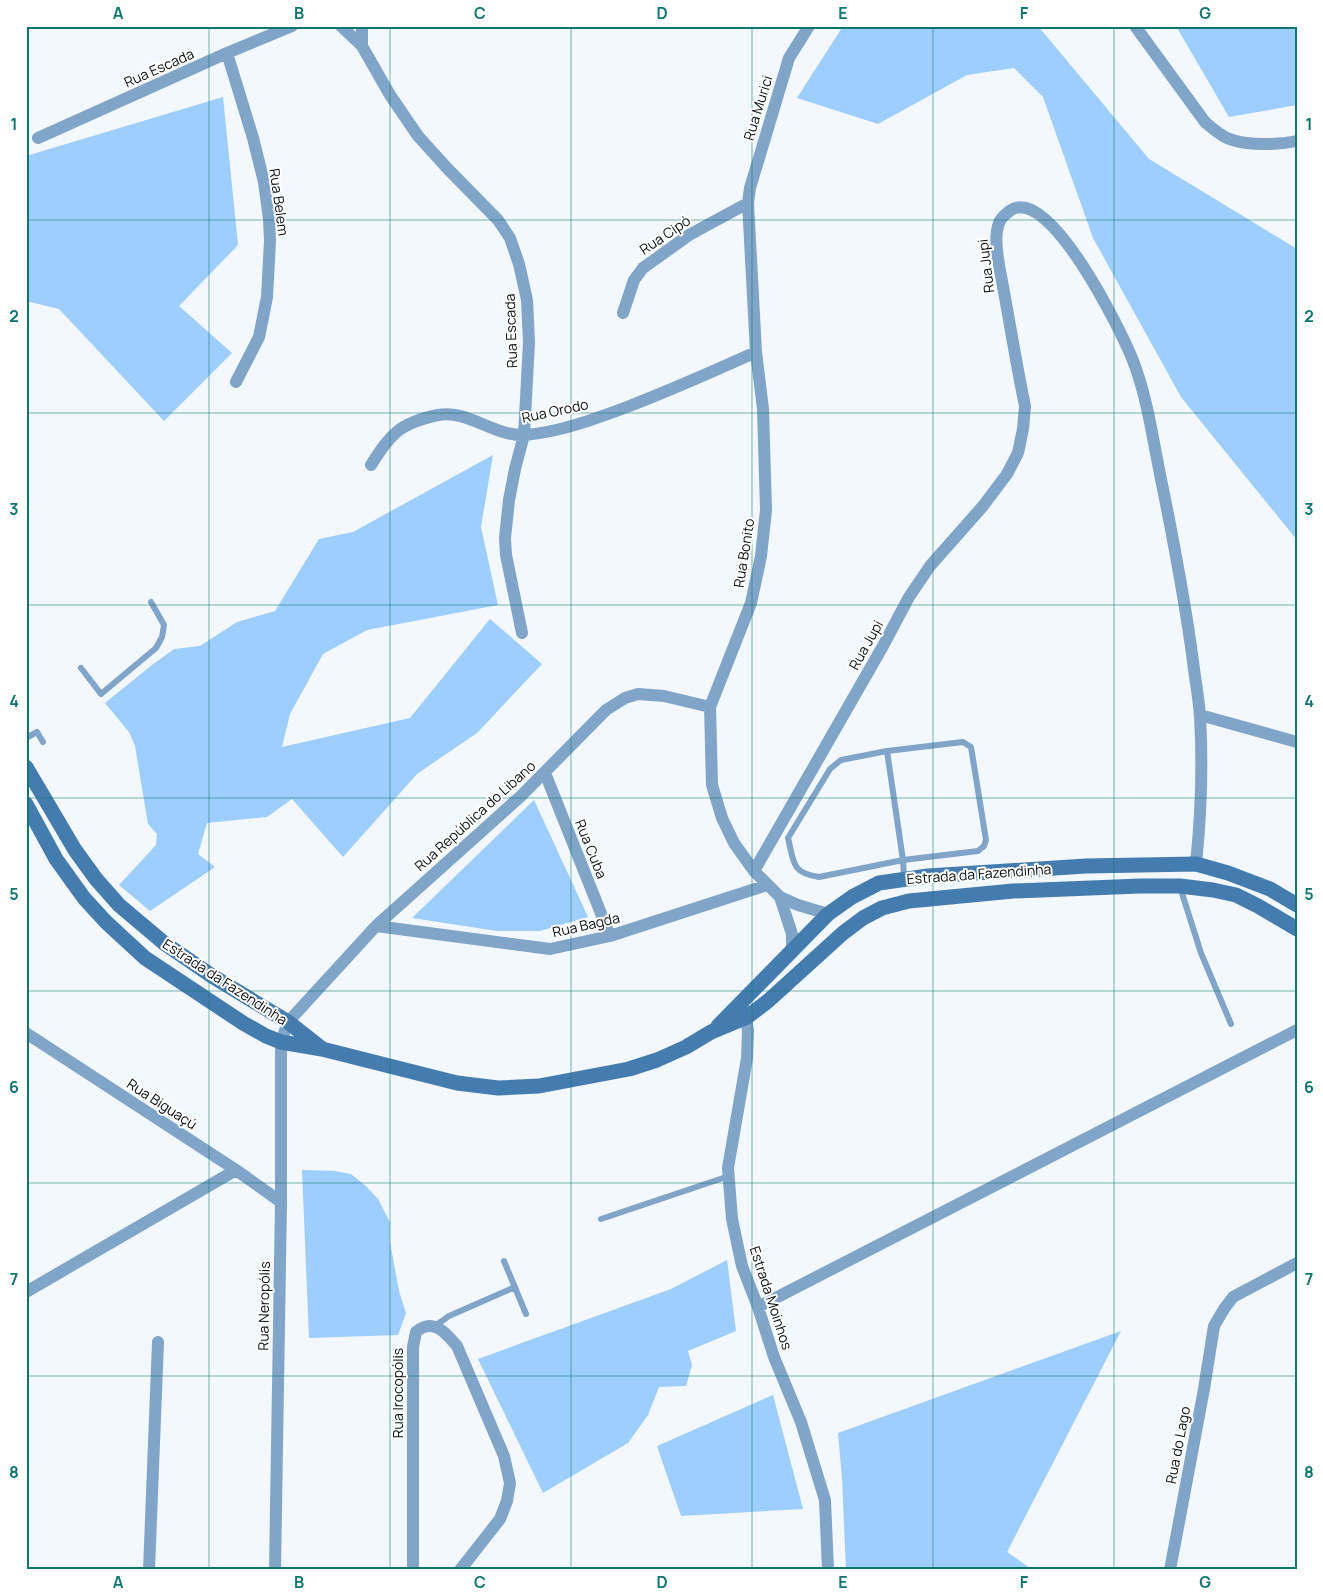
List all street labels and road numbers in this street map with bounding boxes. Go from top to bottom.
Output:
street label: Rua Escada [121,44,197,91]
street label: Rua Murici [739,73,776,143]
street label: Rua Belem [265,167,294,237]
street label: Rua Cipó [636,211,694,259]
street label: Rua Jupi [973,238,998,294]
street label: Rua Escada [500,293,521,369]
street label: Rua Orodo [520,394,590,427]
street label: Rua Bonito [729,517,758,589]
street label: Rua Jupi [844,616,887,673]
street label: Rua República do Libano [410,756,539,875]
street label: Rua Cuba [571,816,612,881]
street label: Estrada da Fazendinha [906,859,1052,888]
street label: Rua Bagda [550,908,621,941]
street label: Estrada da Fazendinha [159,934,291,1029]
street label: Rua Biguaçú [124,1074,201,1133]
street label: Estrada Moinhos [746,1244,797,1352]
street label: Rua Neropólis [253,1261,274,1351]
street label: Rua Irocopólis [388,1348,407,1438]
street label: Rua do Lago [1161,1405,1194,1485]

